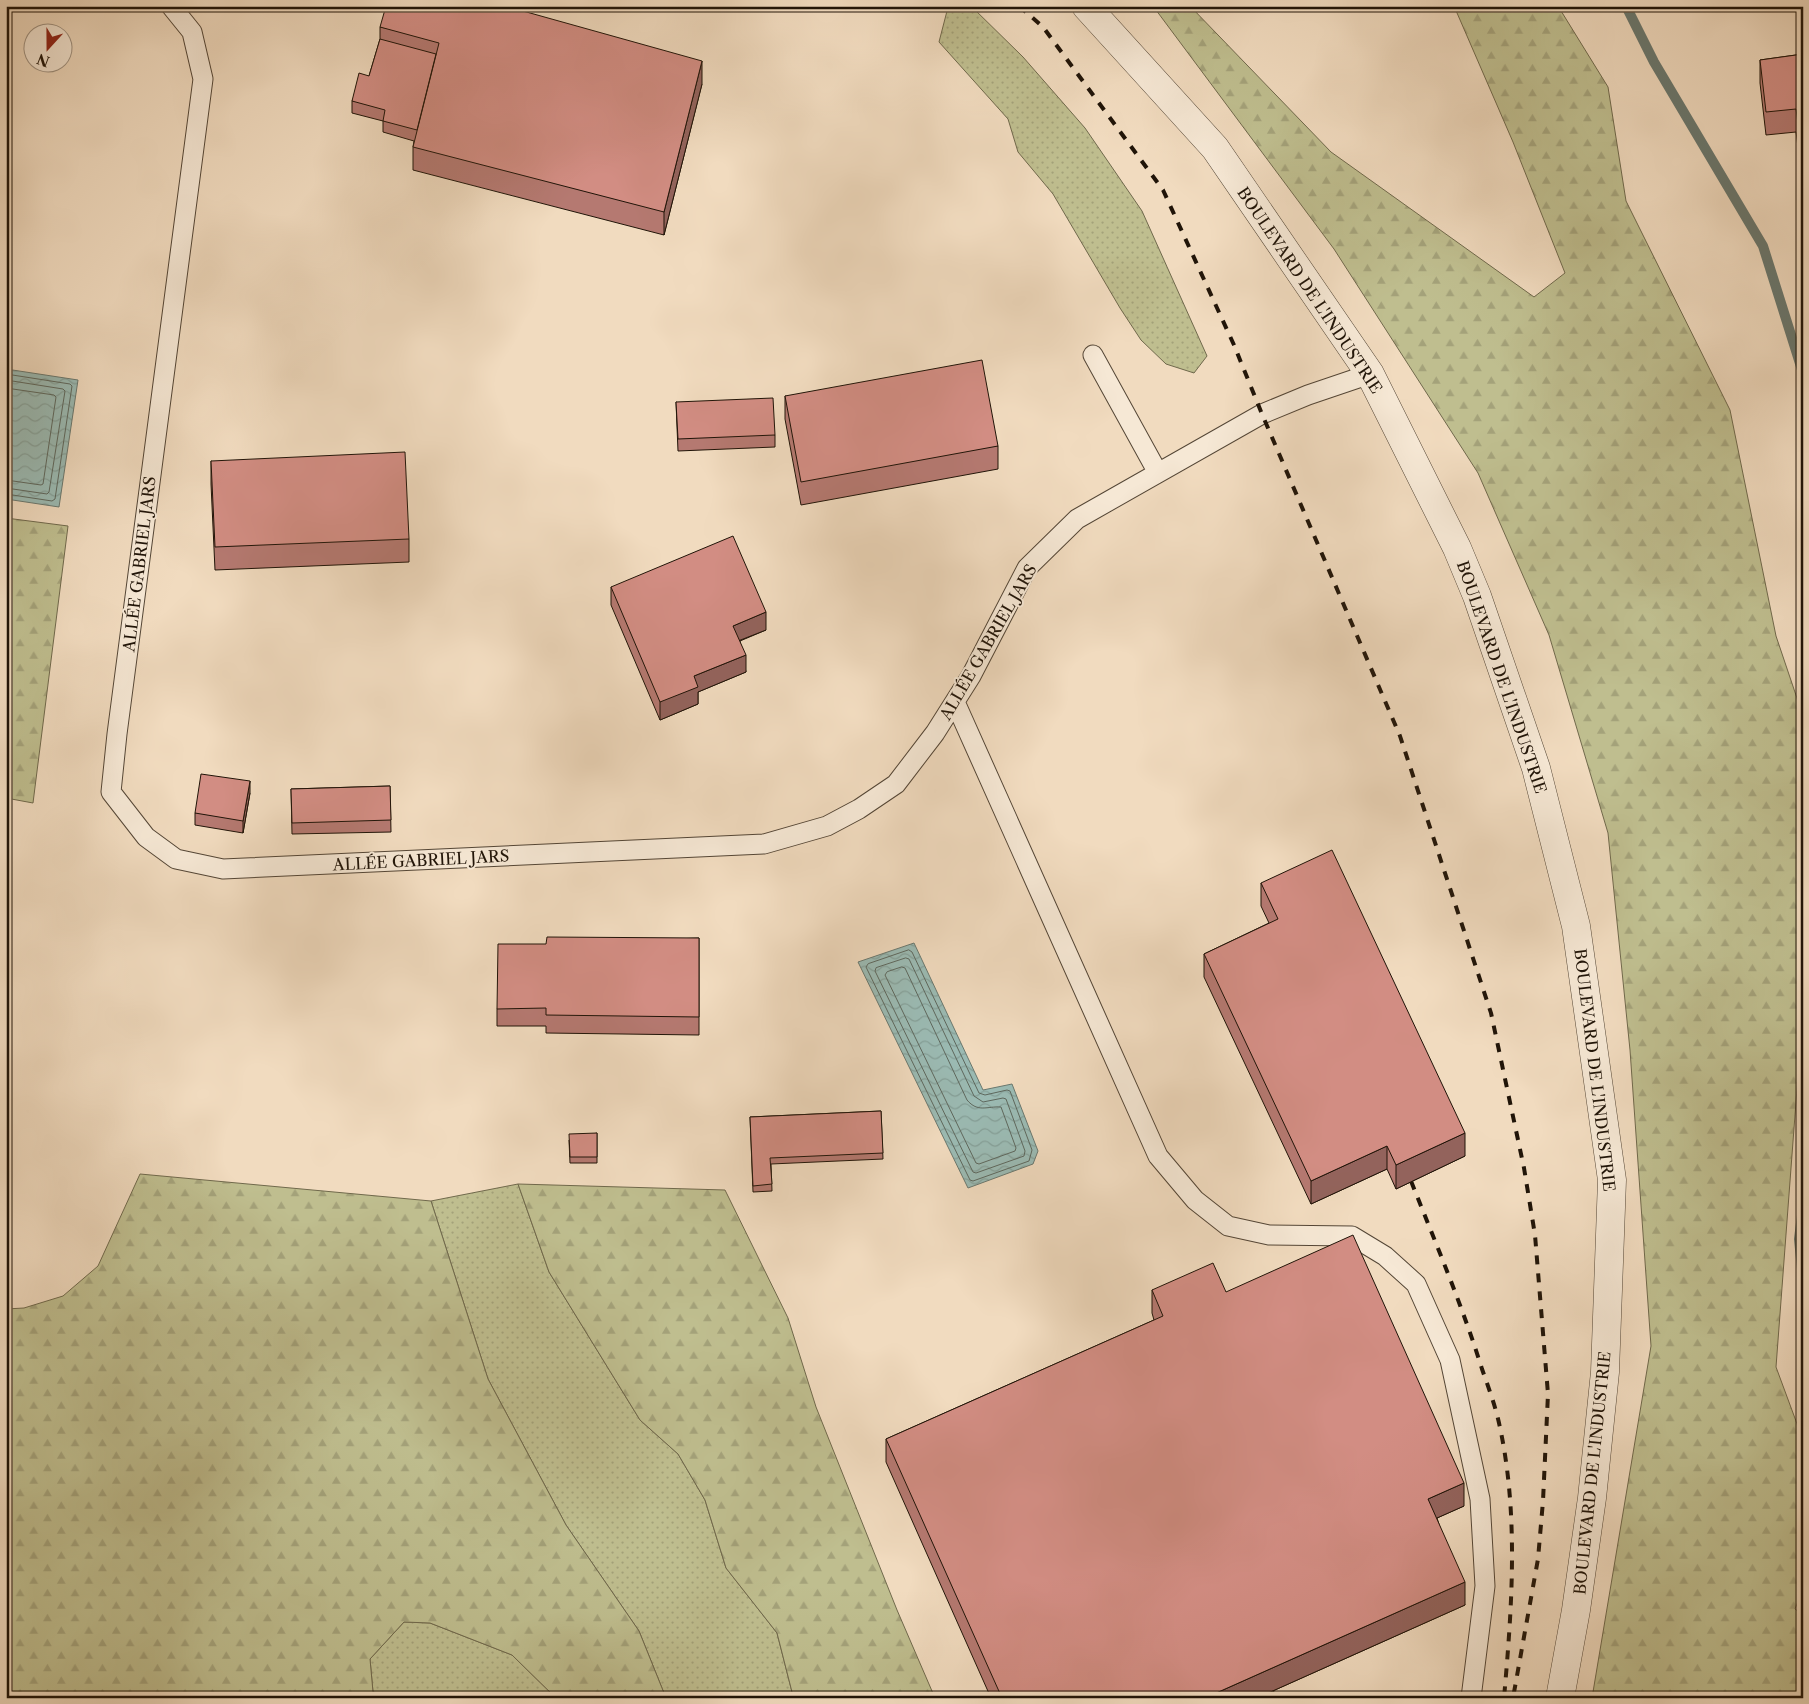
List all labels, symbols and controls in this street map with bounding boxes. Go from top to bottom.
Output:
north arrow [22,22,72,72]
text: N [34,50,52,71]
street label: BOULEVARD DE L'INDUSTRIE [1233,183,1387,397]
street label: ALLÉE GABRIEL JARS [118,475,160,654]
street label: BOULEVARD DE L'INDUSTRIE [1453,558,1551,796]
street label: ALLÉE GABRIEL JARS [935,560,1041,724]
street label: ALLÉE GABRIEL JARS [331,845,510,875]
street label: BOULEVARD DE L'INDUSTRIE [1570,947,1620,1193]
street label: BOULEVARD DE L'INDUSTRIE [1569,1350,1615,1596]

